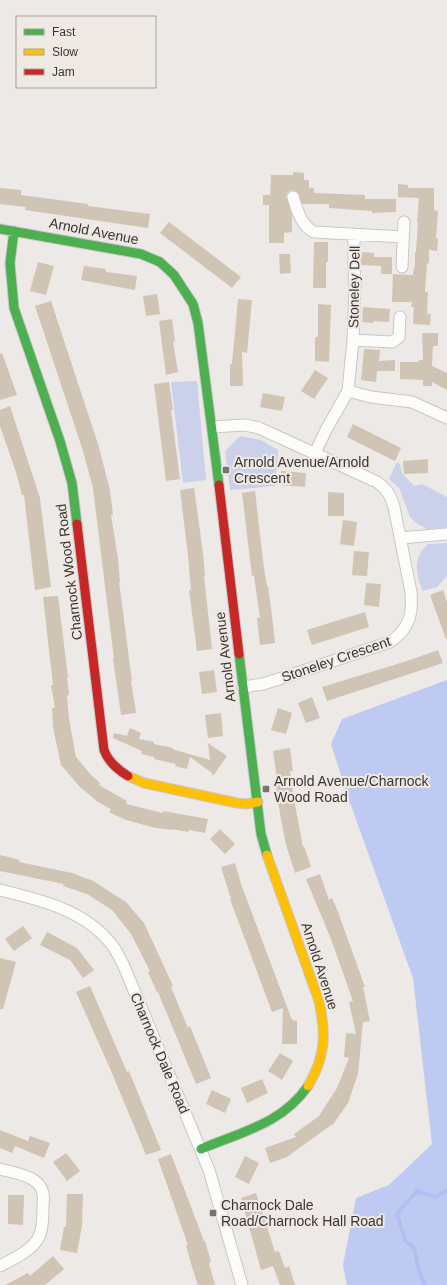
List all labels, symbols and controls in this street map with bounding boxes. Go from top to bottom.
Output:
legend [16,16,156,88]
text: Fast [52,25,76,39]
text: Slow [52,45,78,59]
text: Jam [52,65,75,79]
street label: Arnold Avenue [48,214,140,248]
street label: Stoneley Dell [345,246,363,328]
place label: Arnold Avenue/Arnold Crescent [234,454,369,486]
marker: Arnold Avenue/Arnold Crescent [221,465,231,475]
street label: Charnock Wood Road [53,503,85,641]
street label: Arnold Avenue [212,611,238,703]
street label: Stoneley Crescent [279,633,393,685]
place label: Arnold Avenue/Charnock Wood Road [274,773,430,805]
marker: Arnold Avenue/Charnock Wood Road [261,784,271,794]
street label: Arnold Avenue [298,920,342,1012]
street label: Charnock Dale Road [127,990,193,1116]
place label: Charnock Dale Road/Charnock Hall Road [221,1197,384,1229]
marker: Charnock Dale Road/Charnock Hall Road [208,1208,218,1218]

